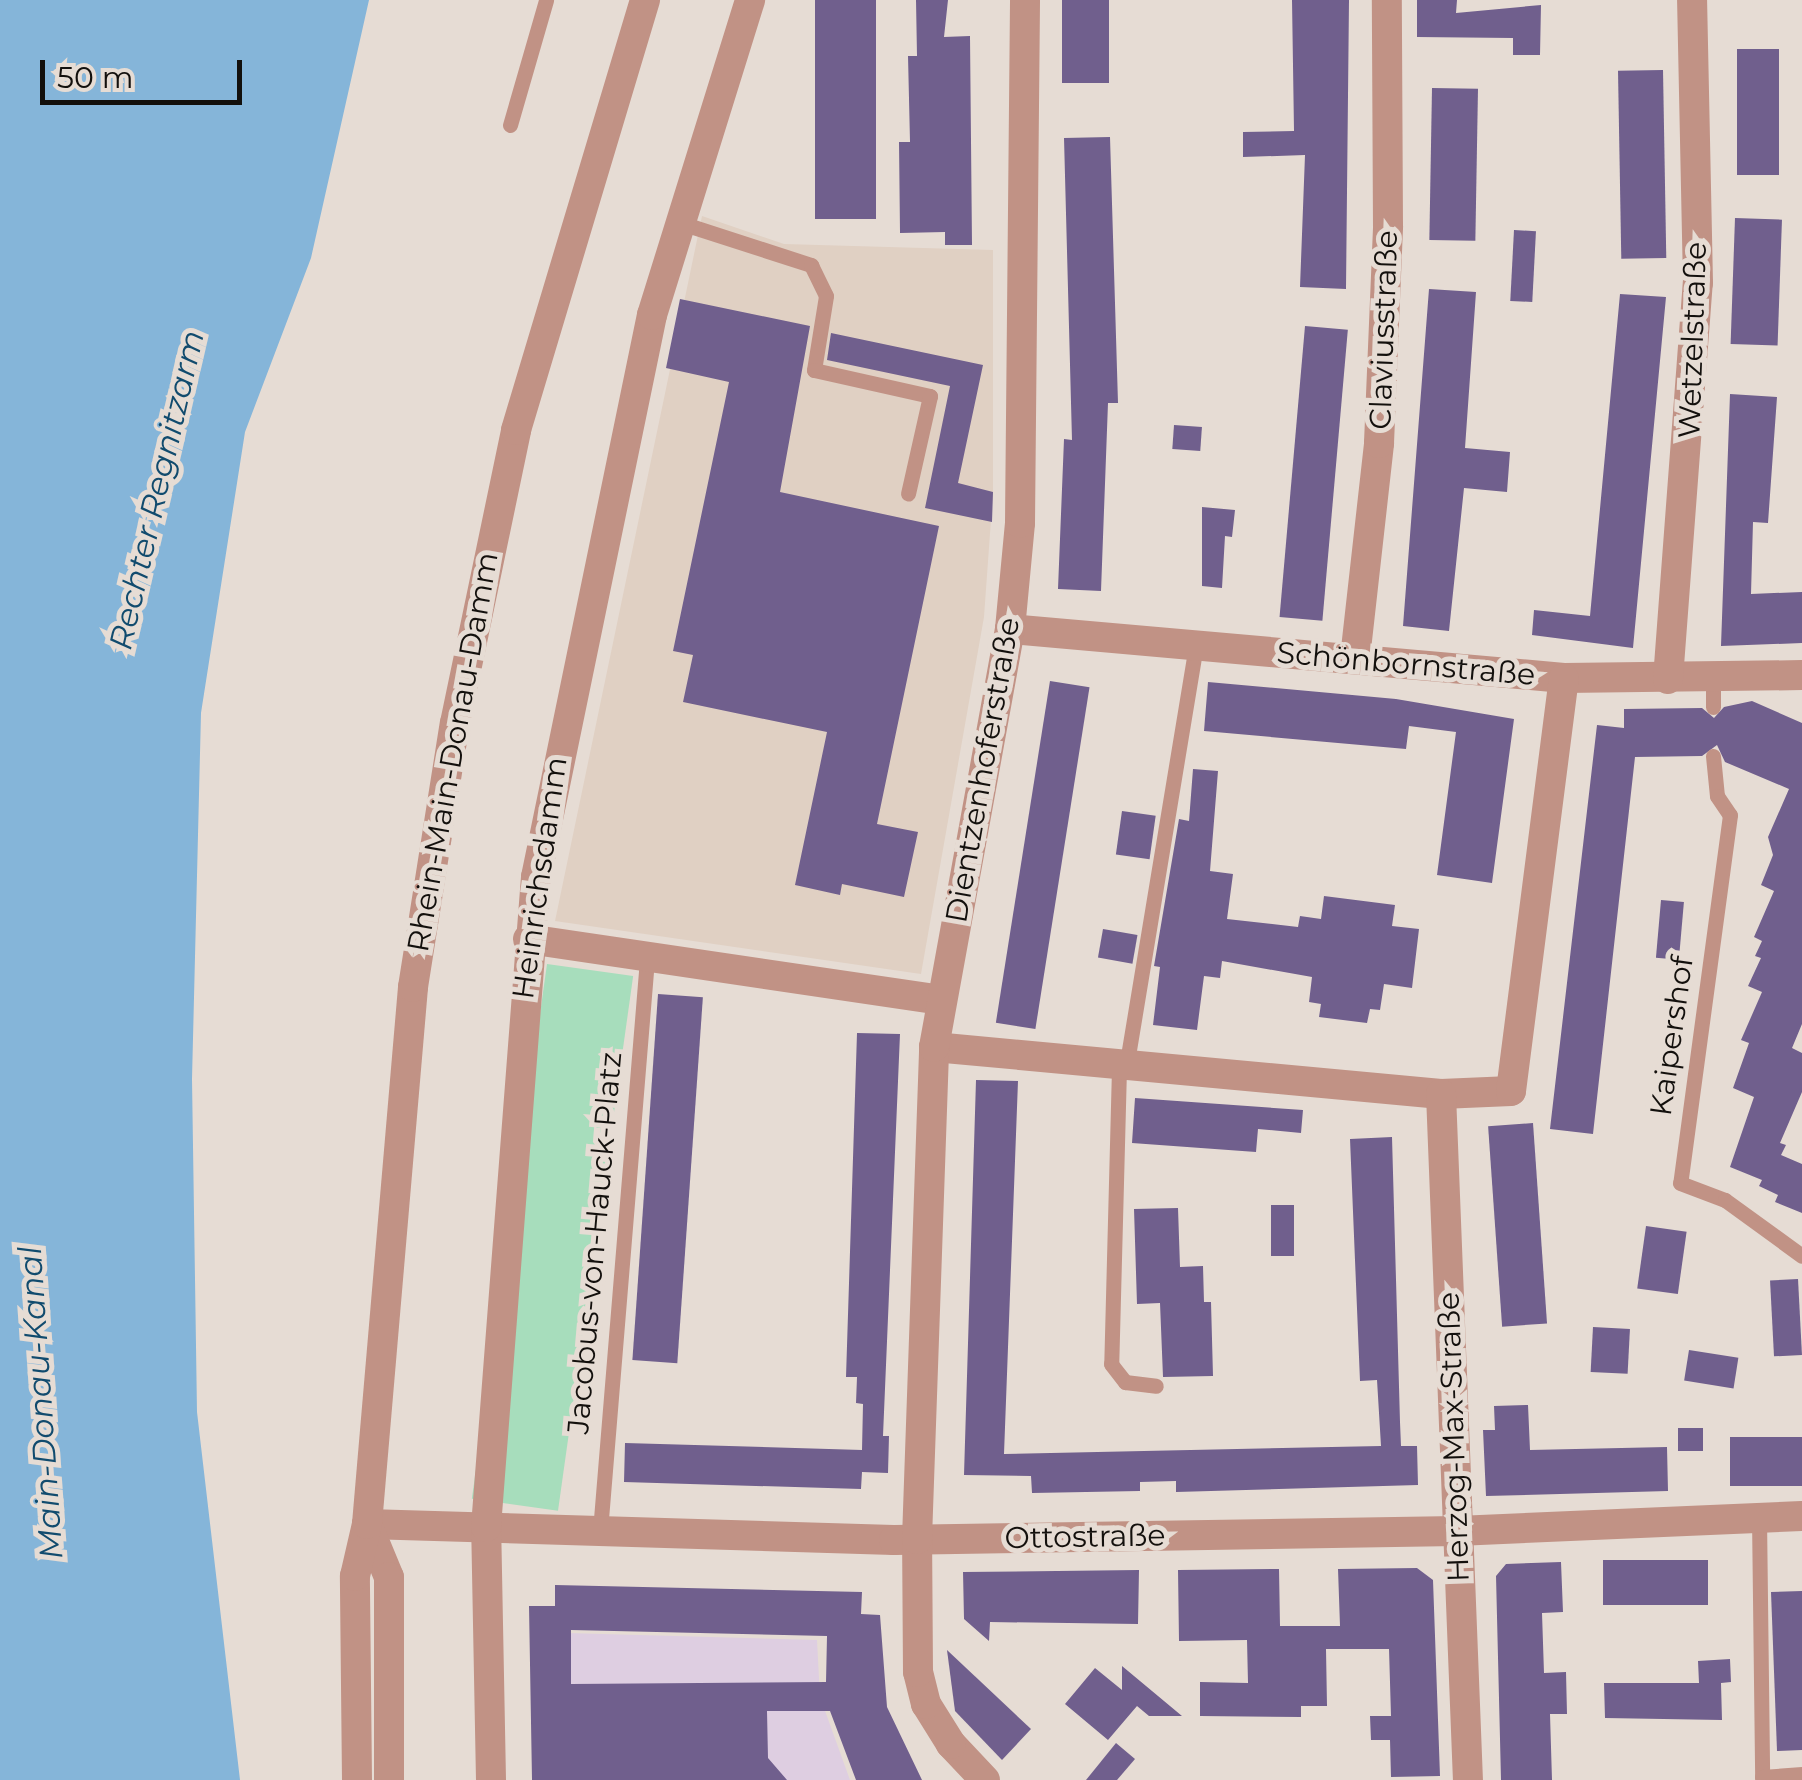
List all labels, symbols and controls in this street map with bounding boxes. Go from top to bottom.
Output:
scale bar [45,40,248,102]
text: 50 m [57,59,134,96]
street label: Claviusstraße [1363,230,1405,430]
street label: Wetzelstraße [1672,241,1714,439]
water label: Rechter Regnitzarm [102,326,212,654]
street label: Rhein-Main-Donau-Damm [400,549,506,955]
street label: Dientzenhoferstraße [938,614,1028,926]
street label: Schönbornstraße [1275,635,1537,693]
street label: Heinrichsdamm [505,755,575,1001]
street label: Kaipershof [1643,954,1701,1118]
street label: Jacobus-von-Hauck-Platz [560,1051,630,1435]
water label: Main-Donau-Kanal [11,1245,71,1561]
street label: Herzog-Max-Straße [1431,1291,1477,1583]
street label: Ottostraße [1004,1518,1166,1556]

